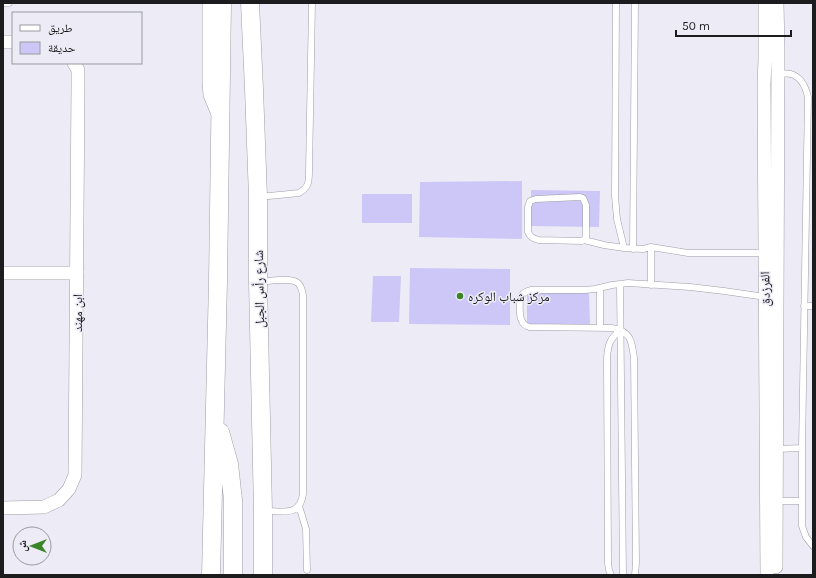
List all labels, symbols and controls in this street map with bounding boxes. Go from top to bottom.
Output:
legend [12,12,142,64]
scale bar [676,12,791,38]
text: 50 m [682,19,710,33]
text: طريق [48,21,73,35]
text: حديقة [48,41,76,55]
street label: شارع رأس الجبل [251,250,269,328]
street label: الفرزدق [757,271,774,307]
place label: مركز شباب الوكره [468,289,550,305]
marker: مركز شباب الوكره [455,291,465,301]
street label: ابن مهند [70,294,86,332]
north arrow [12,526,52,566]
text: ش [16,540,30,552]

